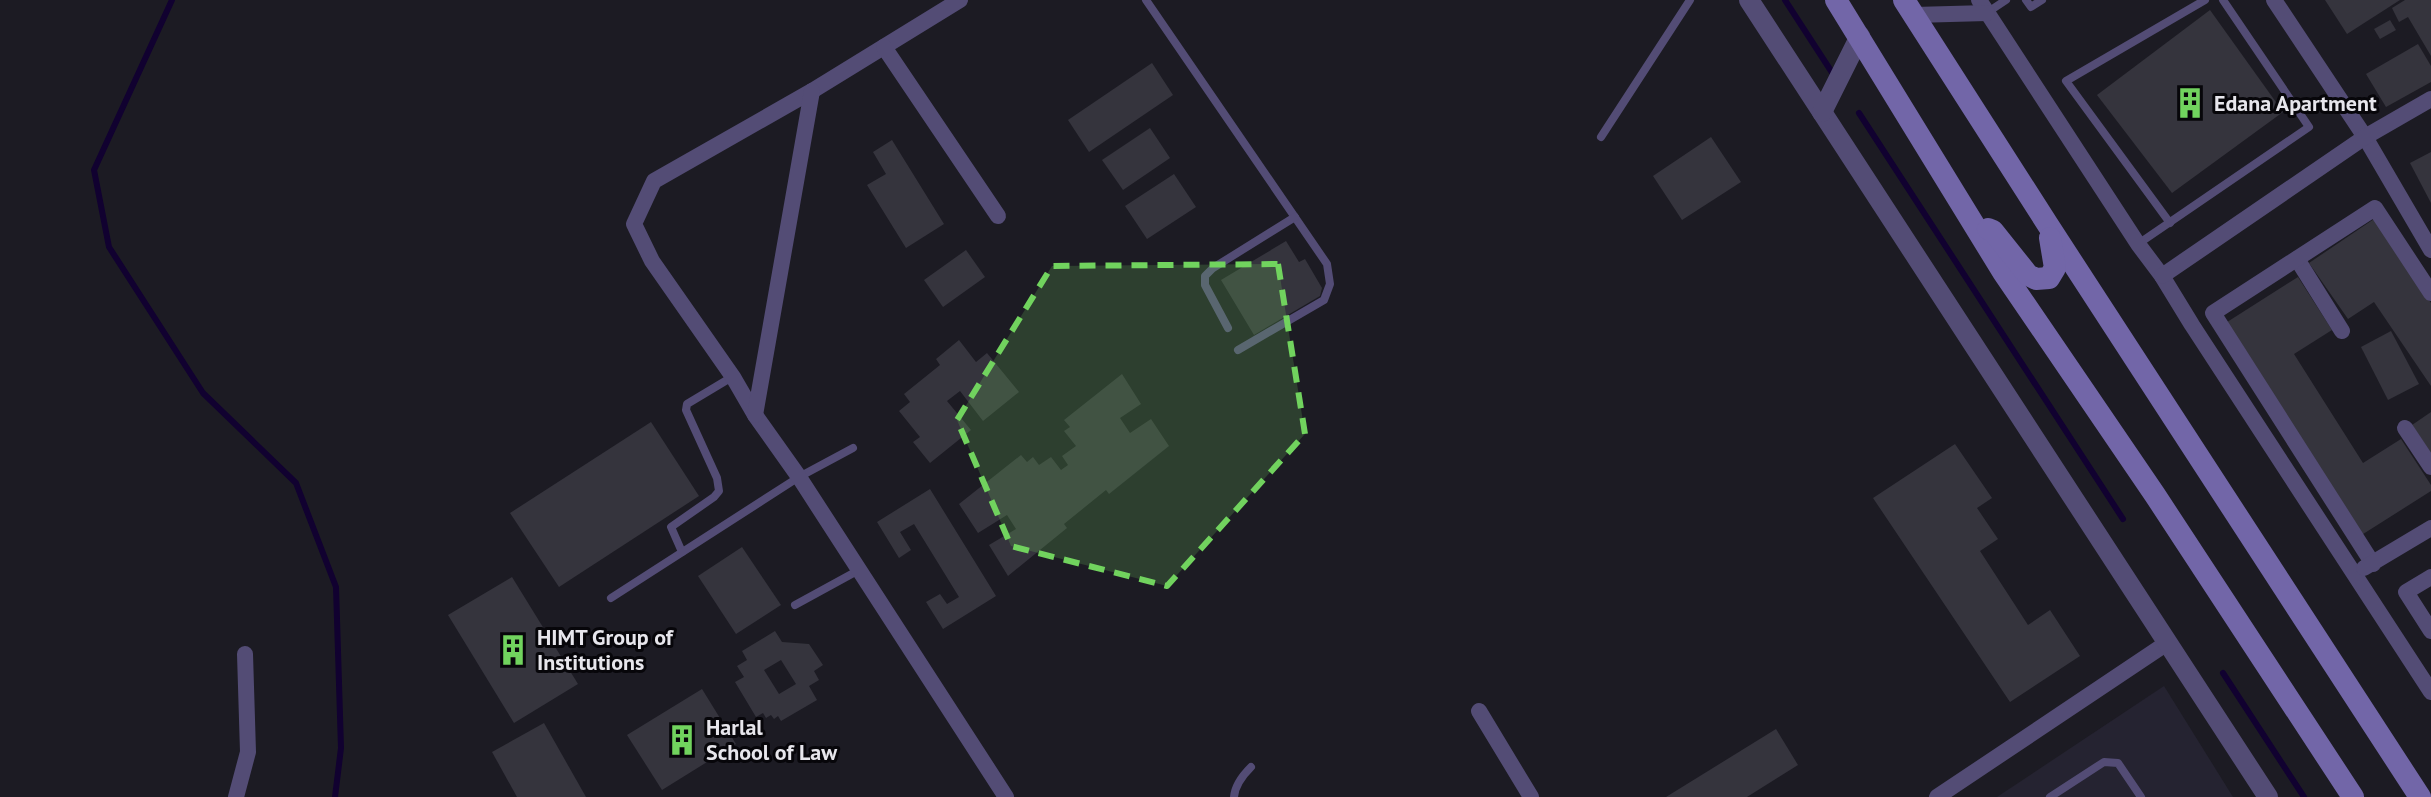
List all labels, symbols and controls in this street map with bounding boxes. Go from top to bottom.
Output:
building icon: Edana Apartment [2173,86,2207,120]
place label: Edana Apartment [2214,89,2377,117]
place label: HIMT Group of Institutions [537,623,675,676]
building icon: HIMT Group of Institutions [496,633,530,667]
place label: Harlal School of Law [706,713,838,766]
building icon: Harlal School of Law [665,723,699,757]

